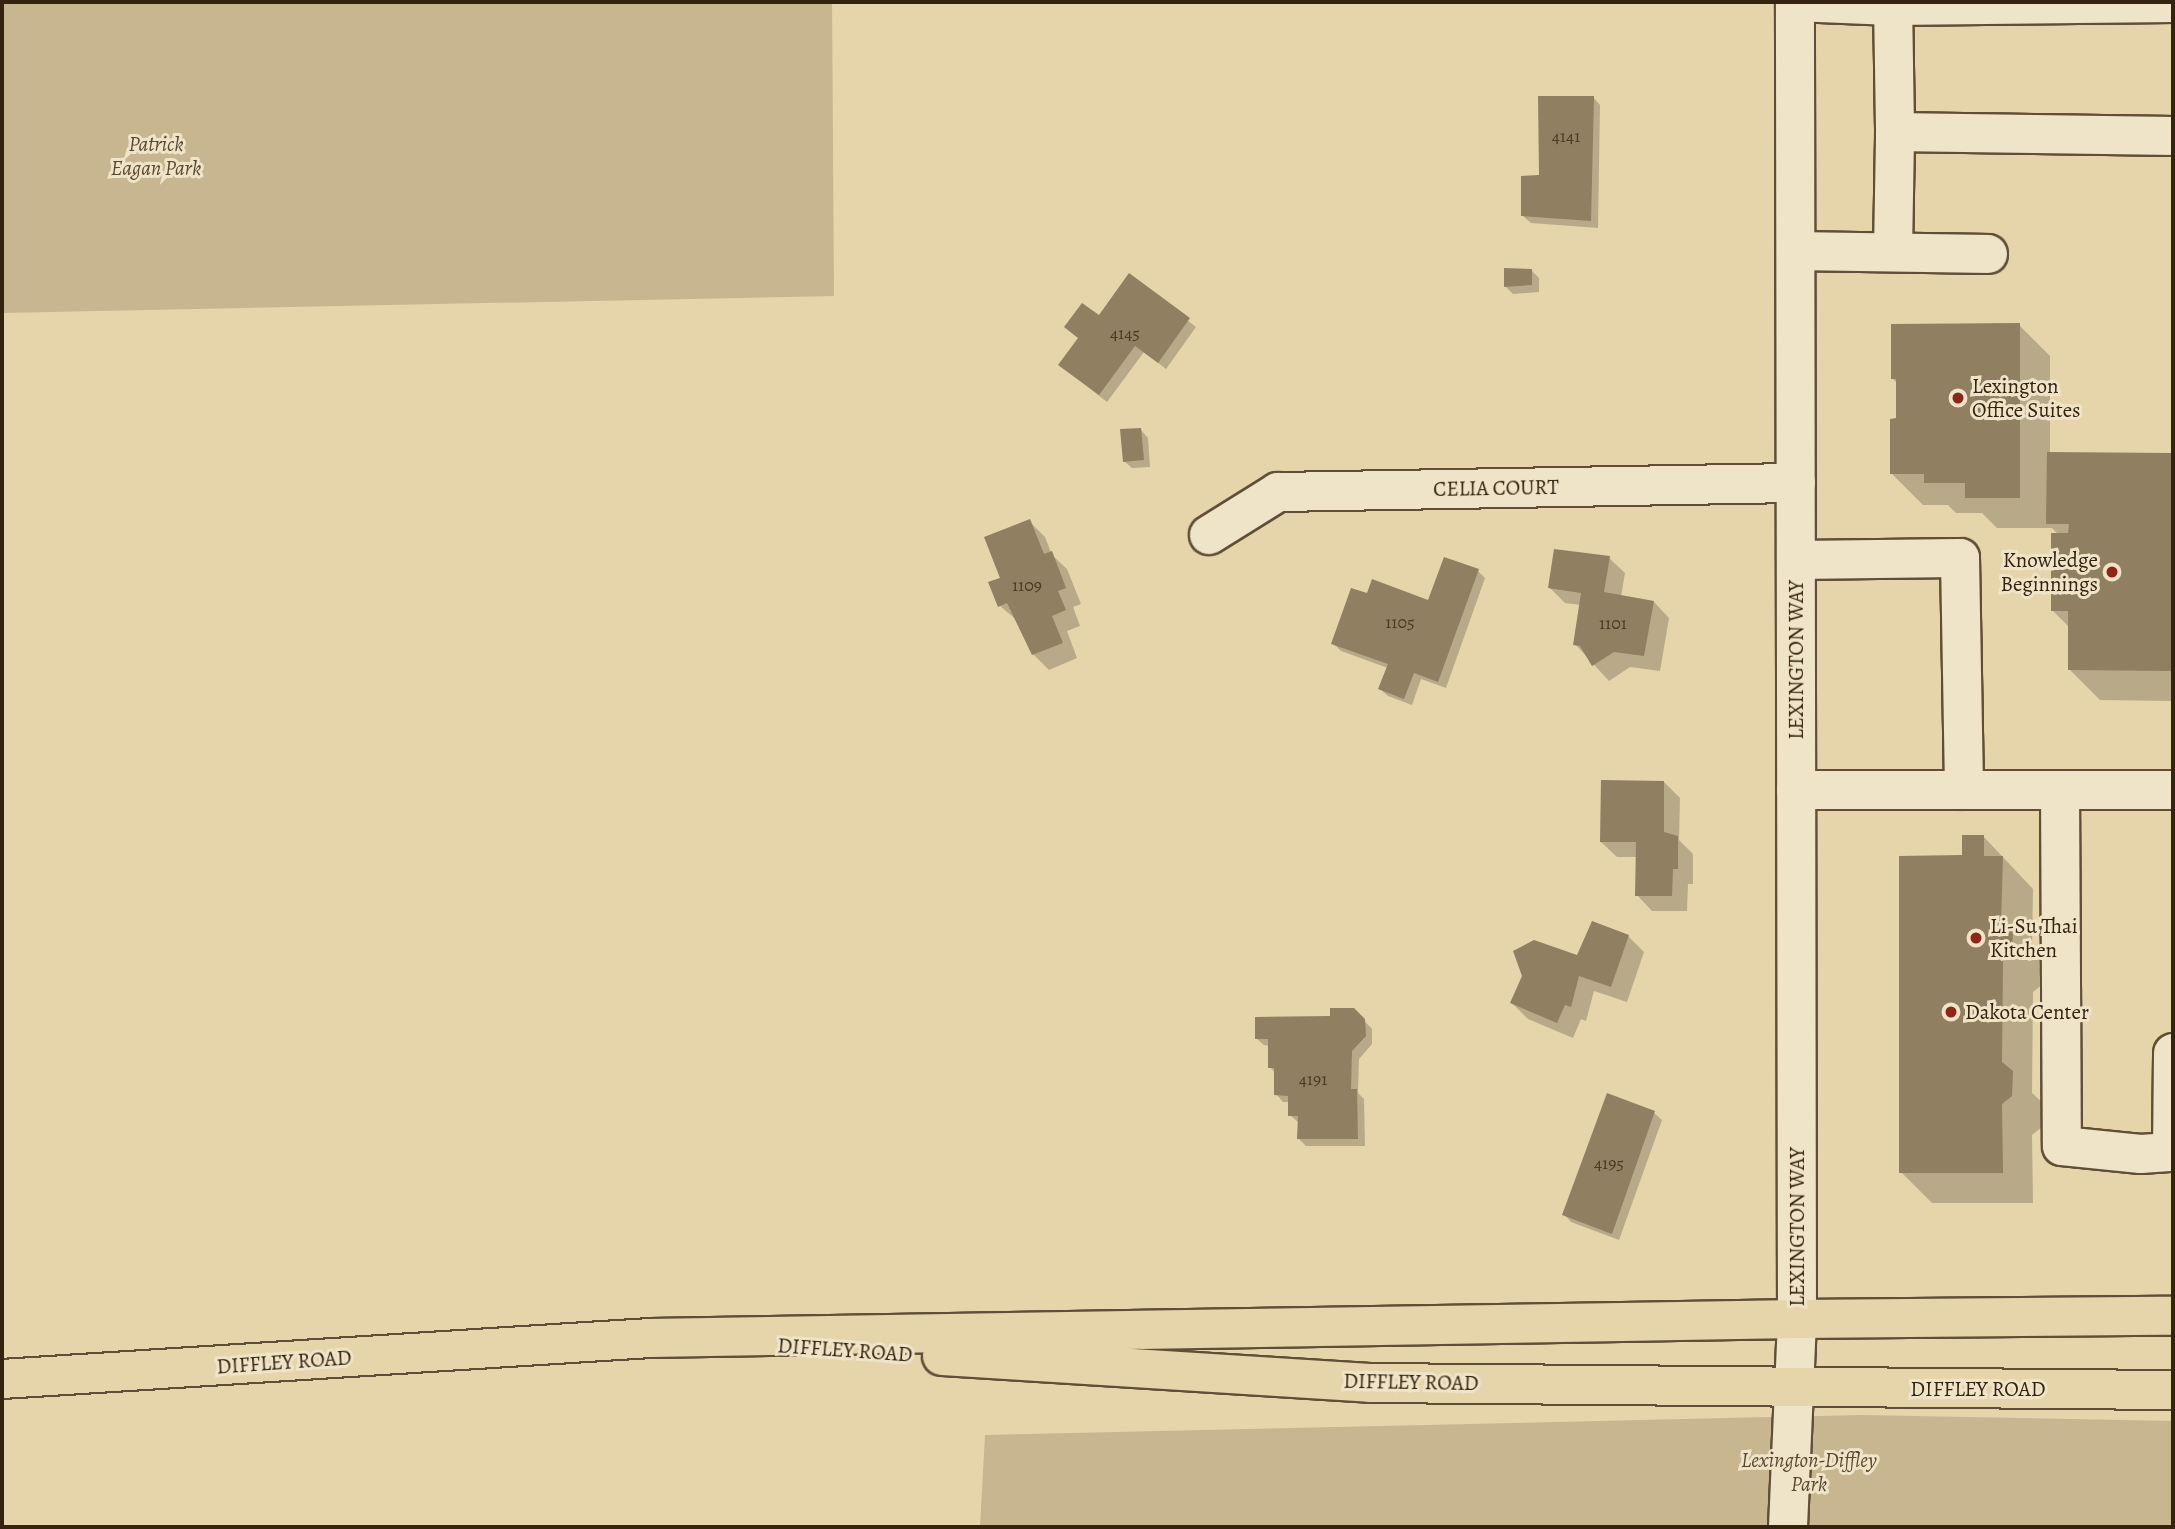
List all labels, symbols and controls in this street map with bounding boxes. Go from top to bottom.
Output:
house number: 4141 [1552,125,1580,147]
park label: Patrick Eagan Park [111,131,201,181]
house number: 4145 [1110,322,1140,344]
place label: Lexington Office Suites [1972,373,2081,423]
marker: Lexington Office Suites [1950,390,1966,406]
street label: CELIA COURT [1433,474,1559,502]
place label: Knowledge Beginnings [2001,547,2098,597]
marker: Knowledge Beginnings [2104,564,2120,580]
house number: 1109 [1012,574,1042,596]
street label: LEXINGTON WAY [1783,580,1809,740]
house number: 1105 [1385,611,1415,633]
house number: 1101 [1599,612,1627,634]
place label: Li-Su Thai Kitchen [1990,913,2078,963]
marker: Li-Su Thai Kitchen [1968,930,1984,946]
place label: Dakota Center [1965,999,2089,1025]
marker: Dakota Center [1943,1004,1959,1020]
house number: 4191 [1299,1068,1327,1090]
street label: LEXINGTON WAY [1784,1147,1810,1307]
house number: 4195 [1594,1152,1624,1174]
street label: DIFFLEY ROAD [777,1333,913,1367]
street label: DIFFLEY ROAD [216,1345,352,1379]
street label: DIFFLEY ROAD [1343,1368,1479,1396]
street label: DIFFLEY ROAD [1910,1376,2046,1402]
park label: Lexington-Diffley Park [1741,1447,1877,1497]

